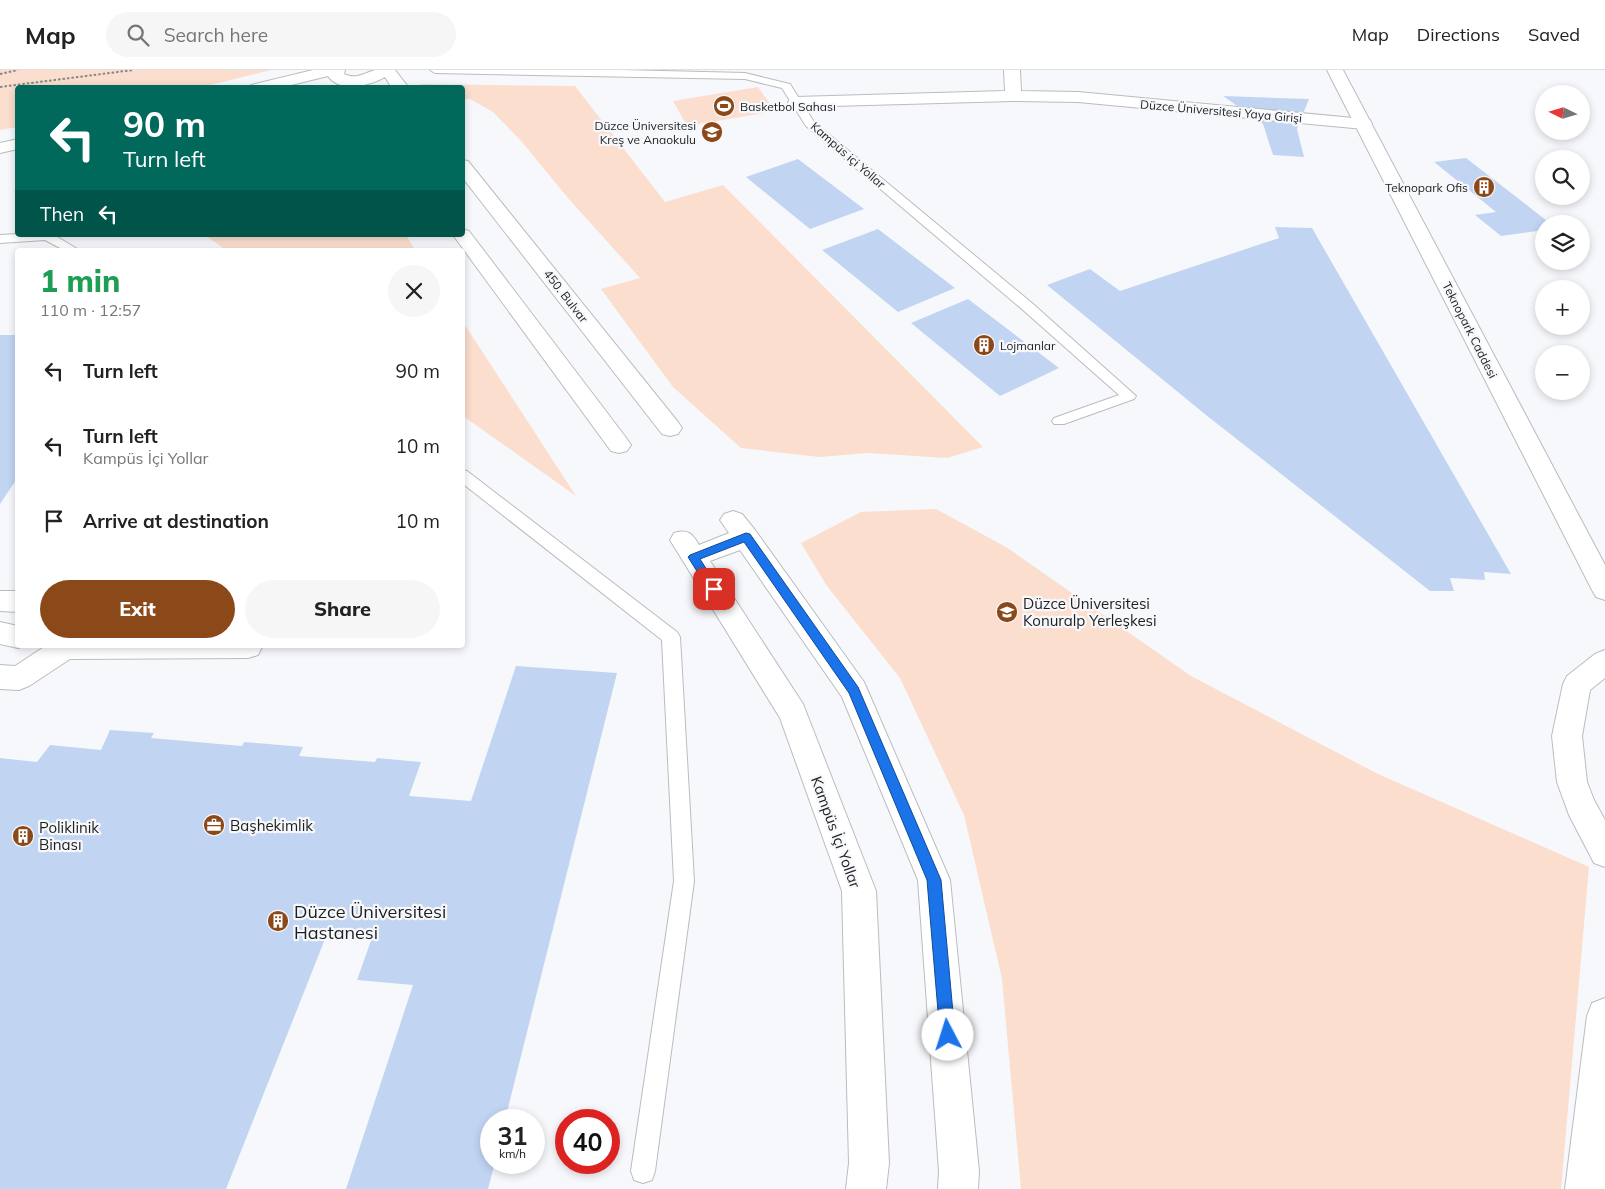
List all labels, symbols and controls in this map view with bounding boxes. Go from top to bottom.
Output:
search box [106,12,456,57]
text: Map [25,20,76,50]
icon: search [124,21,152,49]
text: Search here [164,23,268,47]
text: Map [1352,23,1389,46]
text: Directions [1417,23,1500,46]
text: Saved [1528,23,1580,46]
north arrow [1535,85,1590,140]
map controls [1535,85,1590,400]
sports icon: Basketbol Sahası [712,94,736,118]
street label: Düzce Üniversitesi Yaya Girişi [1139,96,1303,126]
place label: Basketbol Sahası [740,99,836,114]
text: 90 m [123,102,206,146]
icon: left [40,105,105,170]
place label: Düzce Üniversitesi Kreş ve Anaokulu [594,118,696,147]
street label: Kampüs içi Yollar [808,119,889,192]
school or university icon: Düzce Üniversitesi Kreş ve Anaokulu [700,120,724,144]
text: Turn left [123,145,206,173]
button: search [1535,150,1590,205]
building icon: Teknopark Ofis [1472,175,1496,199]
place label: Teknopark Ofis [1385,180,1468,195]
icon: left [94,200,122,228]
text: Then [40,202,84,226]
button: layers [1535,215,1590,270]
text: 1 min [40,262,120,300]
button: close [388,265,440,317]
street label: 450. Bulvar [541,266,592,326]
street label: Teknopark Caddesi [1439,279,1501,381]
button: + [1535,280,1590,335]
text: 110 m · 12:57 [40,300,141,320]
building icon: Lojmanlar [972,333,996,357]
place label: Lojmanlar [1000,338,1056,353]
button: − [1535,345,1590,400]
icon: left [40,357,68,385]
text: Turn left [83,359,158,383]
text: 90 m [396,359,440,383]
text: Turn left [83,424,158,448]
icon: left [40,432,68,460]
text: 10 m [396,434,440,458]
text: Kampüs İçi Yollar [83,448,208,468]
icon: arrive [40,507,68,535]
text: Arrive at destination [83,509,269,533]
text: 10 m [396,509,440,533]
pin [693,568,735,610]
icon: arrive [700,575,728,603]
button: Exit [40,580,235,638]
button: Share [245,580,440,638]
place label: Düzce Üniversitesi Konuralp Yerleşkesi [1023,594,1157,630]
school or university icon: Düzce Üniversitesi Konuralp Yerleşkesi [995,600,1019,624]
street label: Kampüs İçi Yollar [807,774,865,891]
office icon: Başhekimlik [202,813,226,837]
place label: Başhekimlik [230,816,313,835]
place label: Poliklinik Binası [39,818,99,854]
building icon: Poliklinik Binası [11,824,35,848]
place label: Düzce Üniversitesi Hastanesi [294,900,446,944]
building icon: Düzce Üniversitesi Hastanesi [266,909,290,933]
position arrow [921,1008,973,1060]
speed limit sign: 40 [555,1109,620,1174]
text: 31 [497,1120,528,1151]
text: km/h [499,1146,526,1161]

